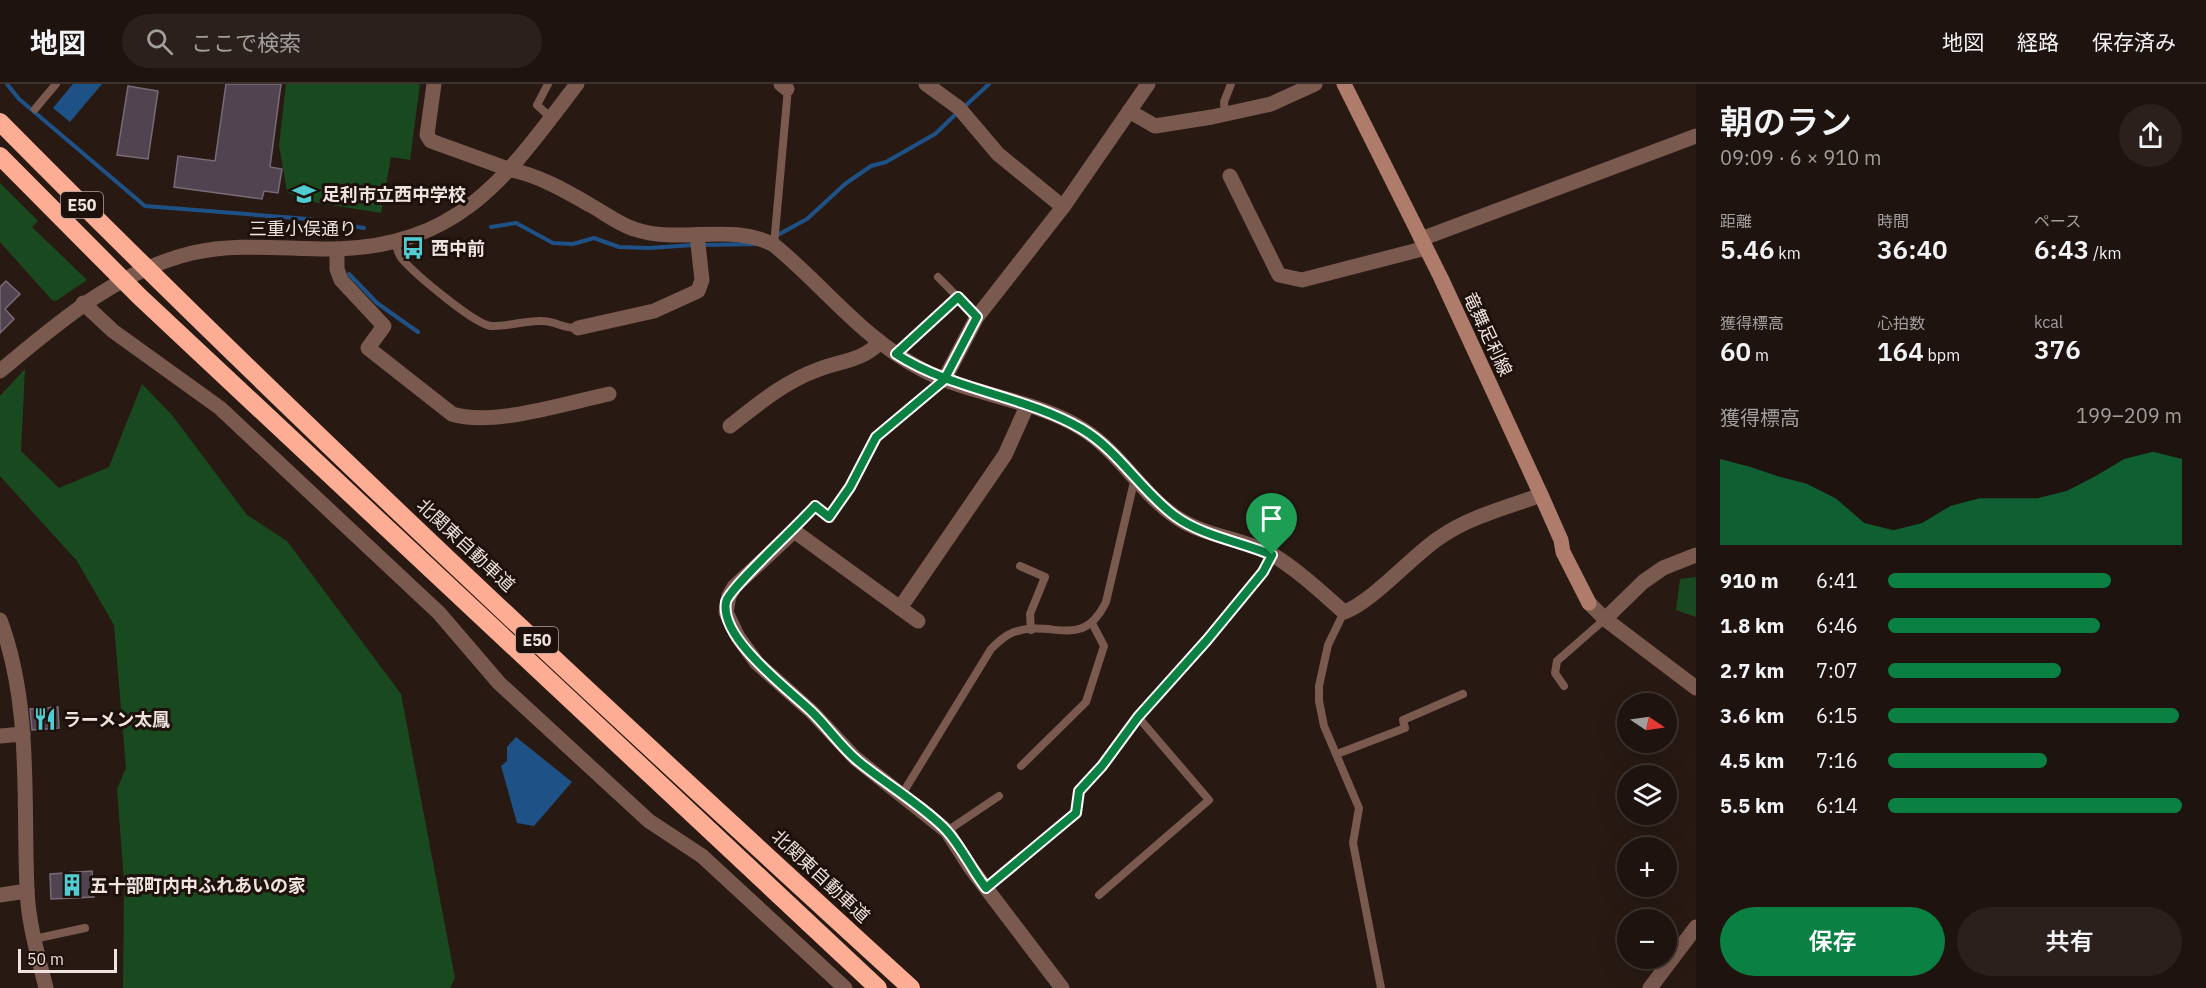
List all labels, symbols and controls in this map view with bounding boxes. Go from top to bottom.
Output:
search box [122,14,542,68]
text: 地図 [30,24,86,61]
icon: search [143,25,176,58]
text: ここで検索 [191,28,301,57]
text: 地図 [1942,28,1984,56]
text: 経路 [2017,28,2059,56]
text: 保存済み [2092,28,2176,56]
text: 朝のラン [1720,100,1852,143]
button: share [2119,104,2182,167]
text: 09:09 · 6 × 910 m [1720,144,1881,171]
school or university icon: 足利市立西中学校 [291,181,317,207]
place label: 足利市立西中学校 [322,183,466,206]
road number: E50 [61,192,103,218]
text: 距離 [1720,211,1752,231]
text: 時間 [1877,211,1909,231]
text: ペース [2034,211,2081,231]
street label: 三重小俣通り [249,217,357,240]
text: 5.46 [1720,232,1775,266]
text: 36:40 [1877,232,1948,266]
text: 6:43 [2034,232,2089,266]
bus stop icon: 西中前 [400,235,426,261]
place label: 西中前 [431,237,485,260]
text: km [1775,243,1801,263]
text: /km [2089,243,2121,263]
street label: 竜舞足利線 [1459,288,1517,380]
text: kcal [2034,312,2063,332]
text: 獲得標高 [1720,313,1784,333]
text: 心拍数 [1877,313,1925,333]
text: 376 [2034,332,2081,366]
text: 60 [1720,334,1751,368]
text: 164 [1877,334,1924,368]
text: m [1751,345,1769,365]
text: bpm [1924,345,1960,365]
text: 199–209 m [2076,402,2182,429]
text: 獲得標高 [1720,404,1800,431]
pin [1246,493,1297,555]
street label: 北関東自動車道 [412,494,520,596]
icon: arrive [1255,502,1288,535]
text: 910 m [1720,567,1779,594]
text: 6:41 [1816,567,1858,594]
text: 1.8 km [1720,612,1784,639]
text: 6:46 [1816,612,1858,639]
road number: E50 [516,627,558,653]
text: 2.7 km [1720,657,1784,684]
text: 7:07 [1816,657,1858,684]
north arrow [1617,693,1677,753]
map controls [1617,693,1677,969]
text: 3.6 km [1720,702,1784,729]
text: 6:15 [1816,702,1858,729]
restaurant icon: ラーメン太鳳 [32,706,58,732]
place label: ラーメン太鳳 [63,708,170,731]
text: 4.5 km [1720,747,1784,774]
text: 7:16 [1816,747,1858,774]
button: layers [1617,765,1677,825]
text: 5.5 km [1720,792,1784,819]
text: 6:14 [1816,792,1858,819]
street label: 北関東自動車道 [767,825,875,927]
button: + [1617,837,1677,897]
building icon: 五十部町内中ふれあいの家 [59,872,85,898]
place label: 五十部町内中ふれあいの家 [90,874,306,897]
button: 保存 [1720,907,1945,976]
button: 共有 [1957,907,2182,976]
button: − [1617,909,1677,969]
scale bar [18,946,117,974]
text: 50 m [27,949,64,969]

